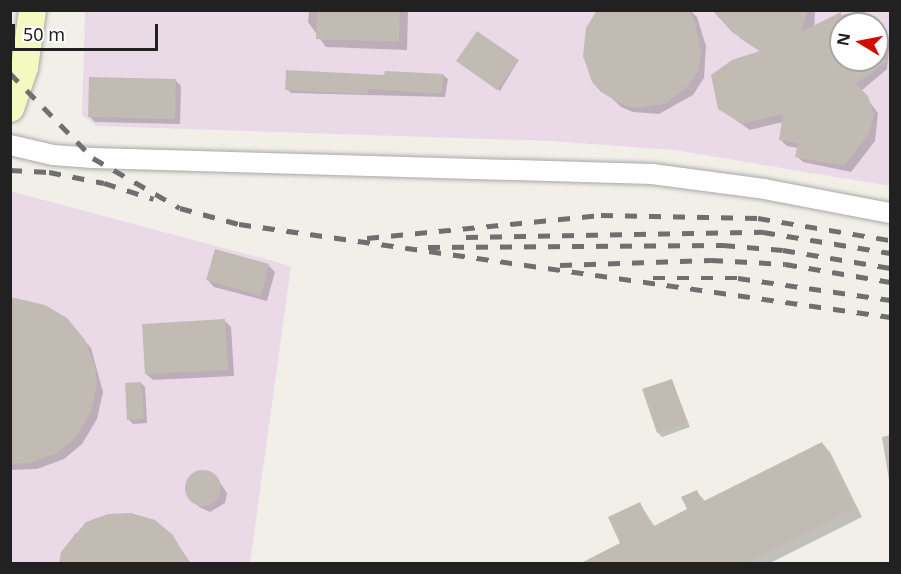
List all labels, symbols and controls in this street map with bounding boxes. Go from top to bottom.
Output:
scale bar [15,12,160,50]
north arrow [829,12,889,72]
text: 50 m [23,22,65,46]
text: N [831,31,855,48]

